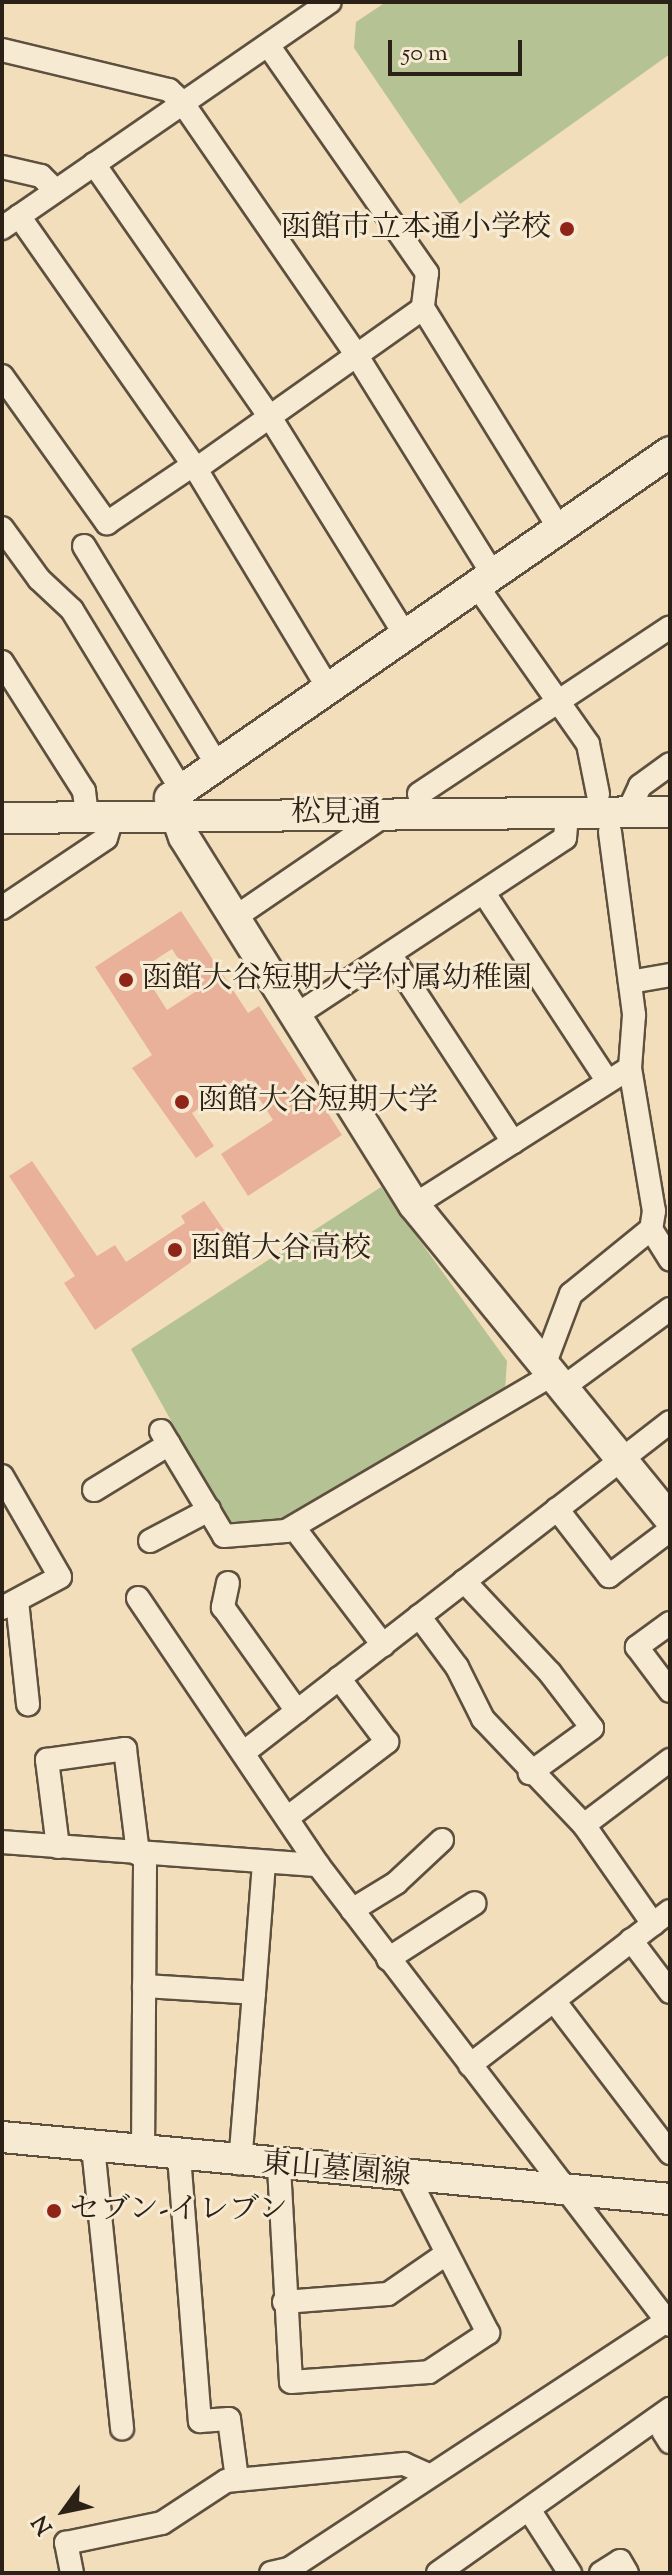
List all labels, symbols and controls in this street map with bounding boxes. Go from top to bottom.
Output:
scale bar [392,24,526,74]
text: 50 m [402,37,448,71]
place label: 函館市立本通小学校 [281,211,551,247]
marker: 函館市立本通小学校 [558,220,576,238]
street label: 松見通 [291,796,381,832]
place label: 函館大谷短期大学付属幼稚園 [142,962,532,998]
marker: 函館大谷短期大学付属幼稚園 [117,971,135,989]
place label: 函館大谷短期大学 [198,1084,438,1120]
marker: 函館大谷短期大学 [173,1093,191,1111]
place label: 函館大谷高校 [191,1232,371,1268]
marker: 函館大谷高校 [166,1241,184,1259]
street label: 東山墓園線 [260,2147,412,2195]
place label: セブン-イレブン [70,2193,290,2229]
marker: セブン-イレブン [45,2202,63,2220]
north arrow [24,2471,104,2551]
text: N [26,2508,62,2540]

